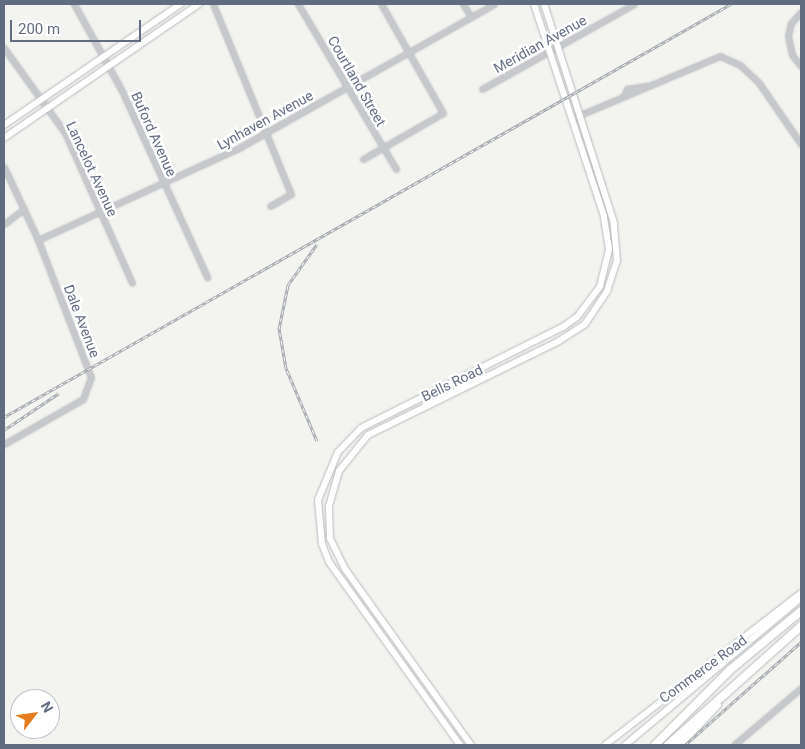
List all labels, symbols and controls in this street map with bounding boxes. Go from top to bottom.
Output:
scale bar [12,10,144,42]
street label: Meridian Avenue [491,12,589,76]
text: 200 m [18,20,60,38]
street label: Courtland Street [324,33,390,129]
street label: Lynhaven Avenue [214,87,316,153]
street label: Buford Avenue [128,89,180,179]
street label: Lancelot Avenue [63,119,121,219]
street label: Dale Avenue [60,282,104,360]
street label: Bells Road [419,361,485,405]
street label: Commerce Road [656,632,750,706]
north arrow [10,689,60,739]
text: N [38,699,57,715]

